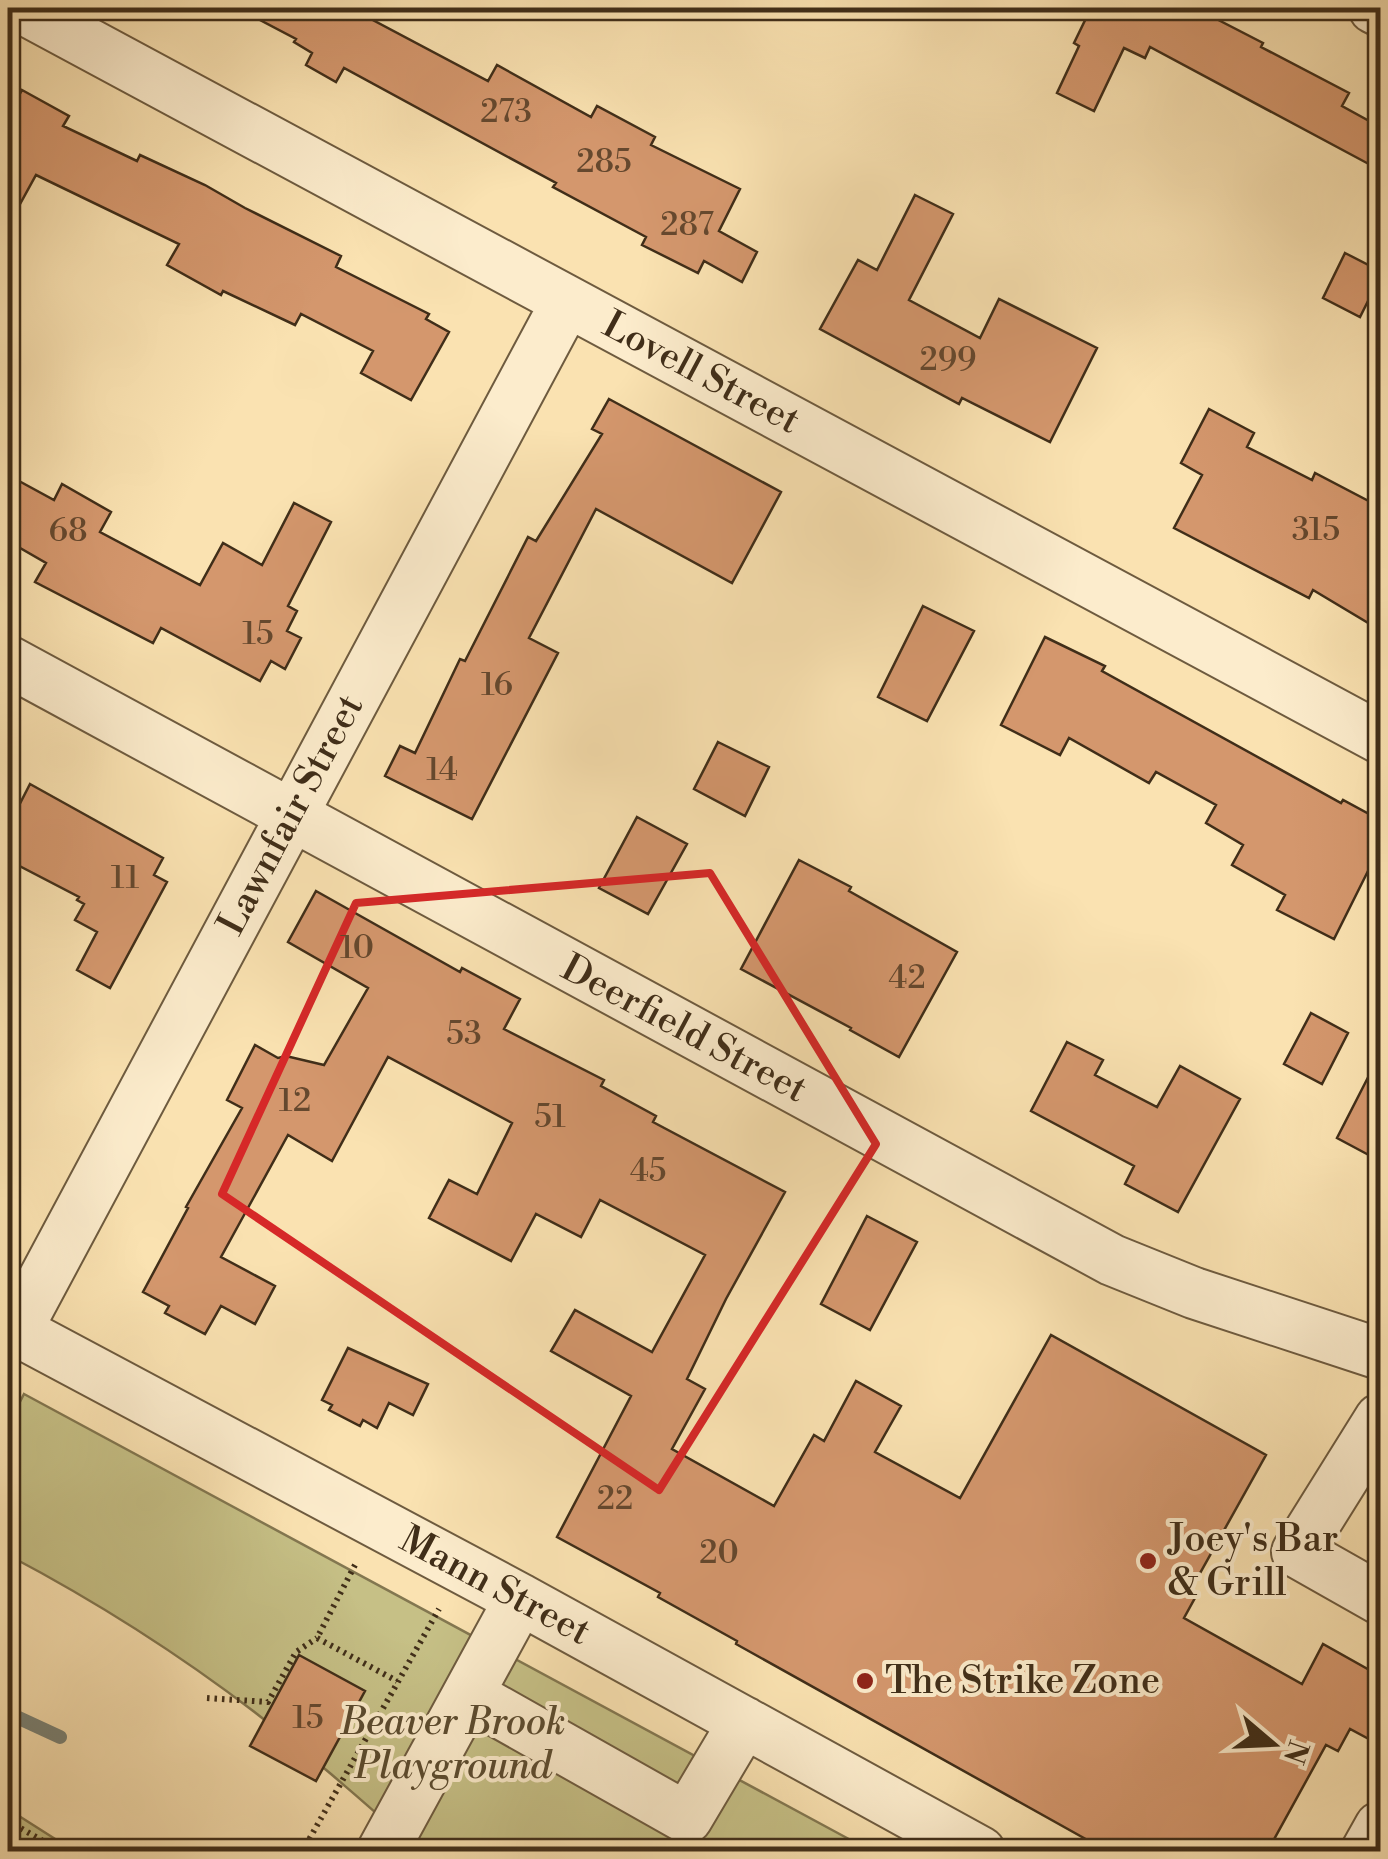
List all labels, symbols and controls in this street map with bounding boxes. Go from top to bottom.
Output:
house number: 273 [480,92,532,132]
house number: 285 [576,142,632,182]
house number: 287 [660,205,714,245]
street label: Lovell Street [594,301,808,445]
house number: 299 [919,340,977,380]
house number: 315 [1292,510,1340,550]
house number: 68 [48,511,88,551]
house number: 15 [242,614,274,654]
house number: 16 [481,665,513,705]
street label: Lawnfair Street [208,687,374,943]
house number: 14 [426,750,458,790]
house number: 11 [111,858,140,898]
house number: 10 [340,928,374,968]
street label: Deerfield Street [553,944,815,1114]
house number: 42 [888,958,926,998]
house number: 53 [446,1014,482,1054]
house number: 12 [279,1081,311,1121]
house number: 51 [534,1097,566,1137]
house number: 45 [630,1151,666,1191]
house number: 22 [597,1479,633,1519]
street label: Mann Street [392,1516,598,1656]
place label: Joey's Bar & Grill [1166,1516,1338,1607]
house number: 20 [699,1533,739,1573]
marker: Joey's Bar & Grill [1137,1550,1159,1572]
place label: The Strike Zone [885,1658,1160,1705]
marker: The Strike Zone [854,1670,876,1692]
north arrow [1223,1694,1323,1794]
house number: 15 [292,1698,324,1738]
park label: Beaver Brook Playground [339,1699,566,1790]
text: N [1275,1735,1315,1768]

